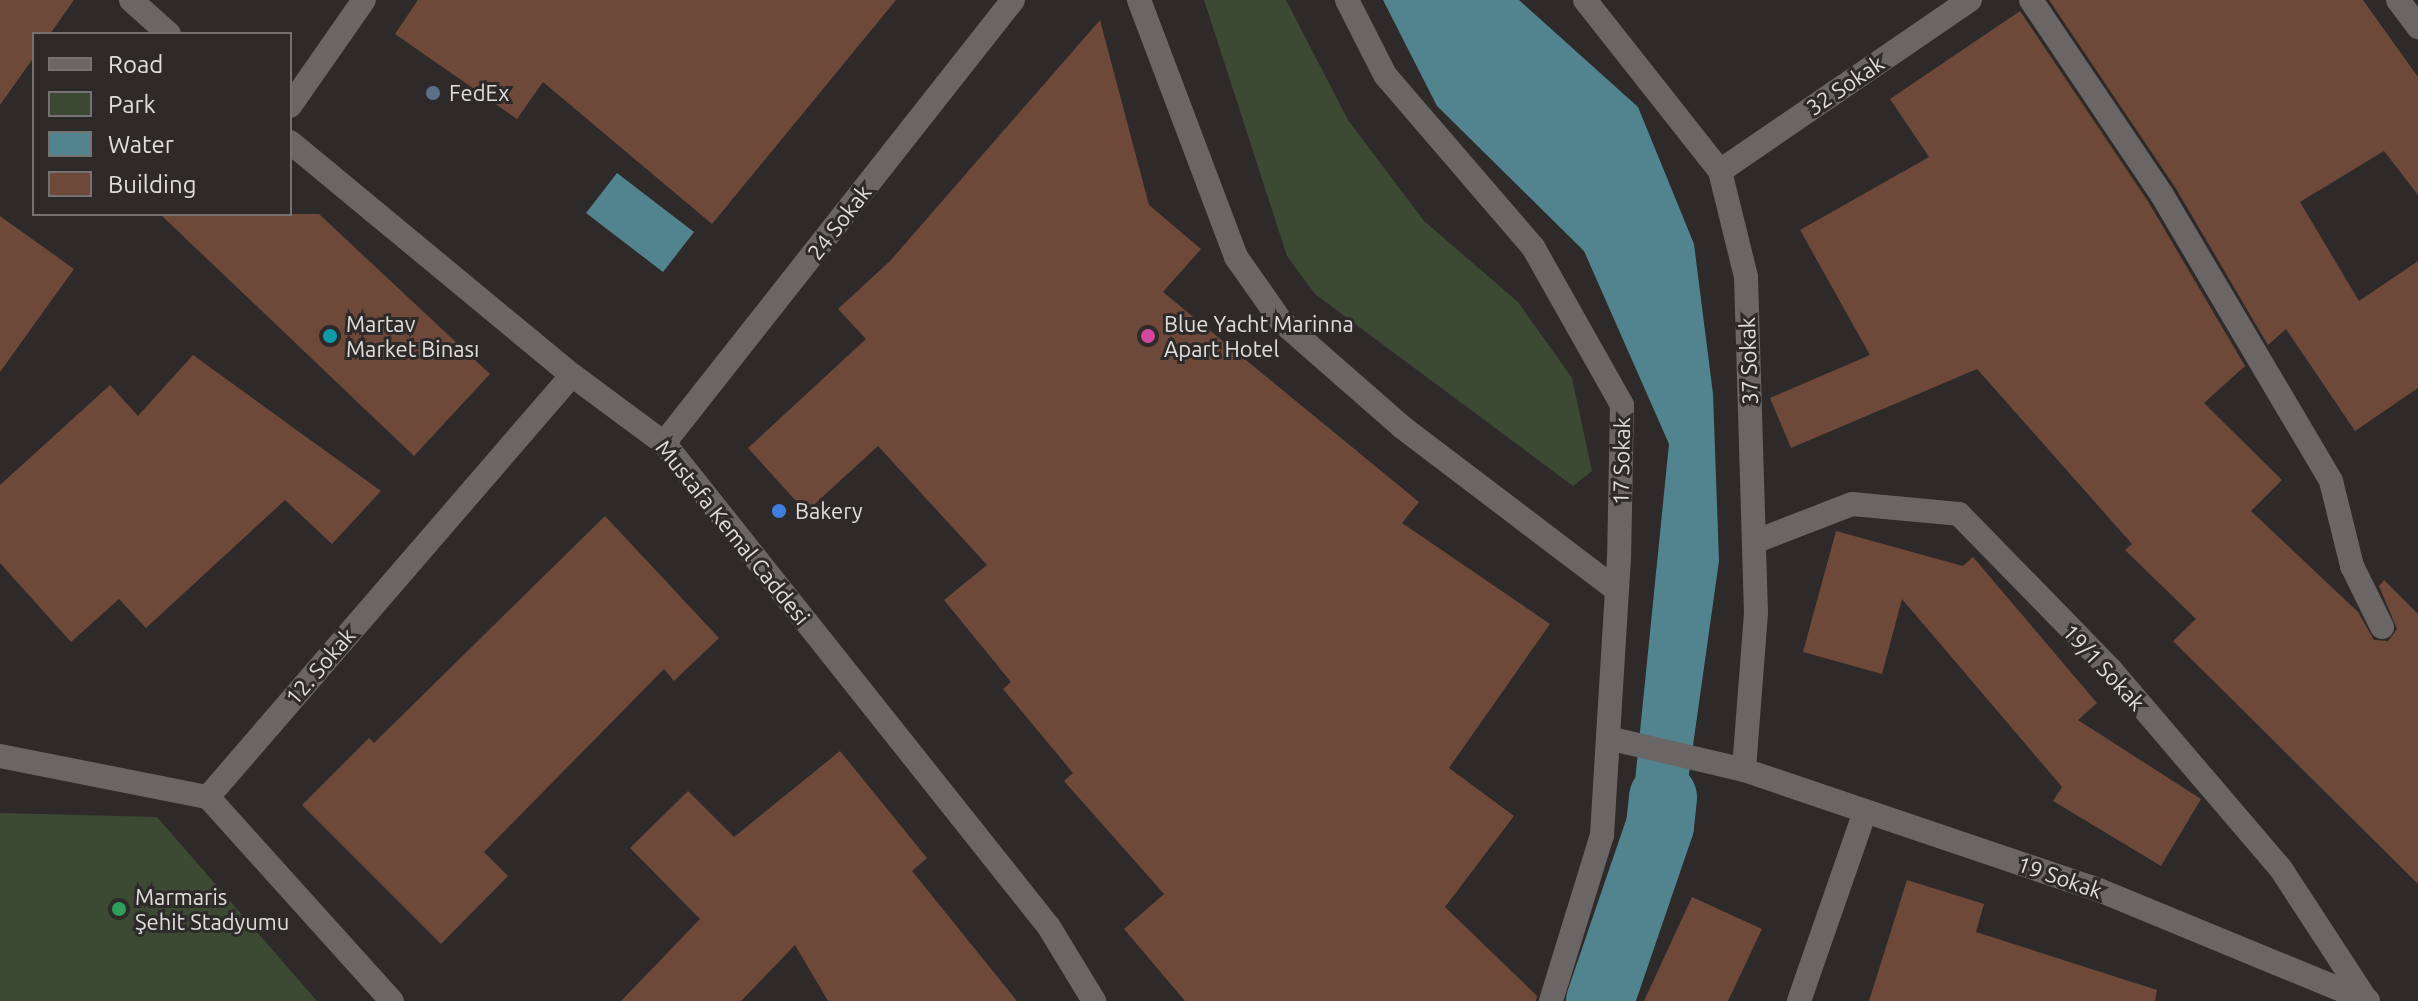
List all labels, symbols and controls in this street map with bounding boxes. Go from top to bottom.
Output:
legend [32,32,292,216]
street label: 32 Sokak [1801,50,1889,120]
text: Road [108,51,163,78]
place label: FedEx [449,80,509,106]
marker: FedEx [424,84,442,102]
text: Park [108,91,156,118]
text: Water [108,131,174,158]
text: Building [108,171,196,198]
street label: 24 Sokak [802,179,876,265]
place label: Martav Market Binası [346,310,479,362]
place label: Blue Yacht Marinna Apart Hotel [1164,310,1354,362]
street label: 37 Sokak [1733,317,1763,405]
marker: Martav Market Binası [321,327,339,345]
marker: Blue Yacht Marinna Apart Hotel [1139,327,1157,345]
street label: 17 Sokak [1607,417,1635,505]
street label: Mustafa Kemal Caddesi [650,434,816,630]
place label: Bakery [795,498,863,524]
marker: Bakery [770,502,788,520]
street label: 19/1 Sokak [2057,618,2151,716]
street label: 12. Sokak [279,622,361,710]
street label: 19 Sokak [2014,850,2106,904]
place label: Marmaris Şehit Stadyumu [135,883,289,934]
marker: Marmaris Şehit Stadyumu [110,900,128,918]

